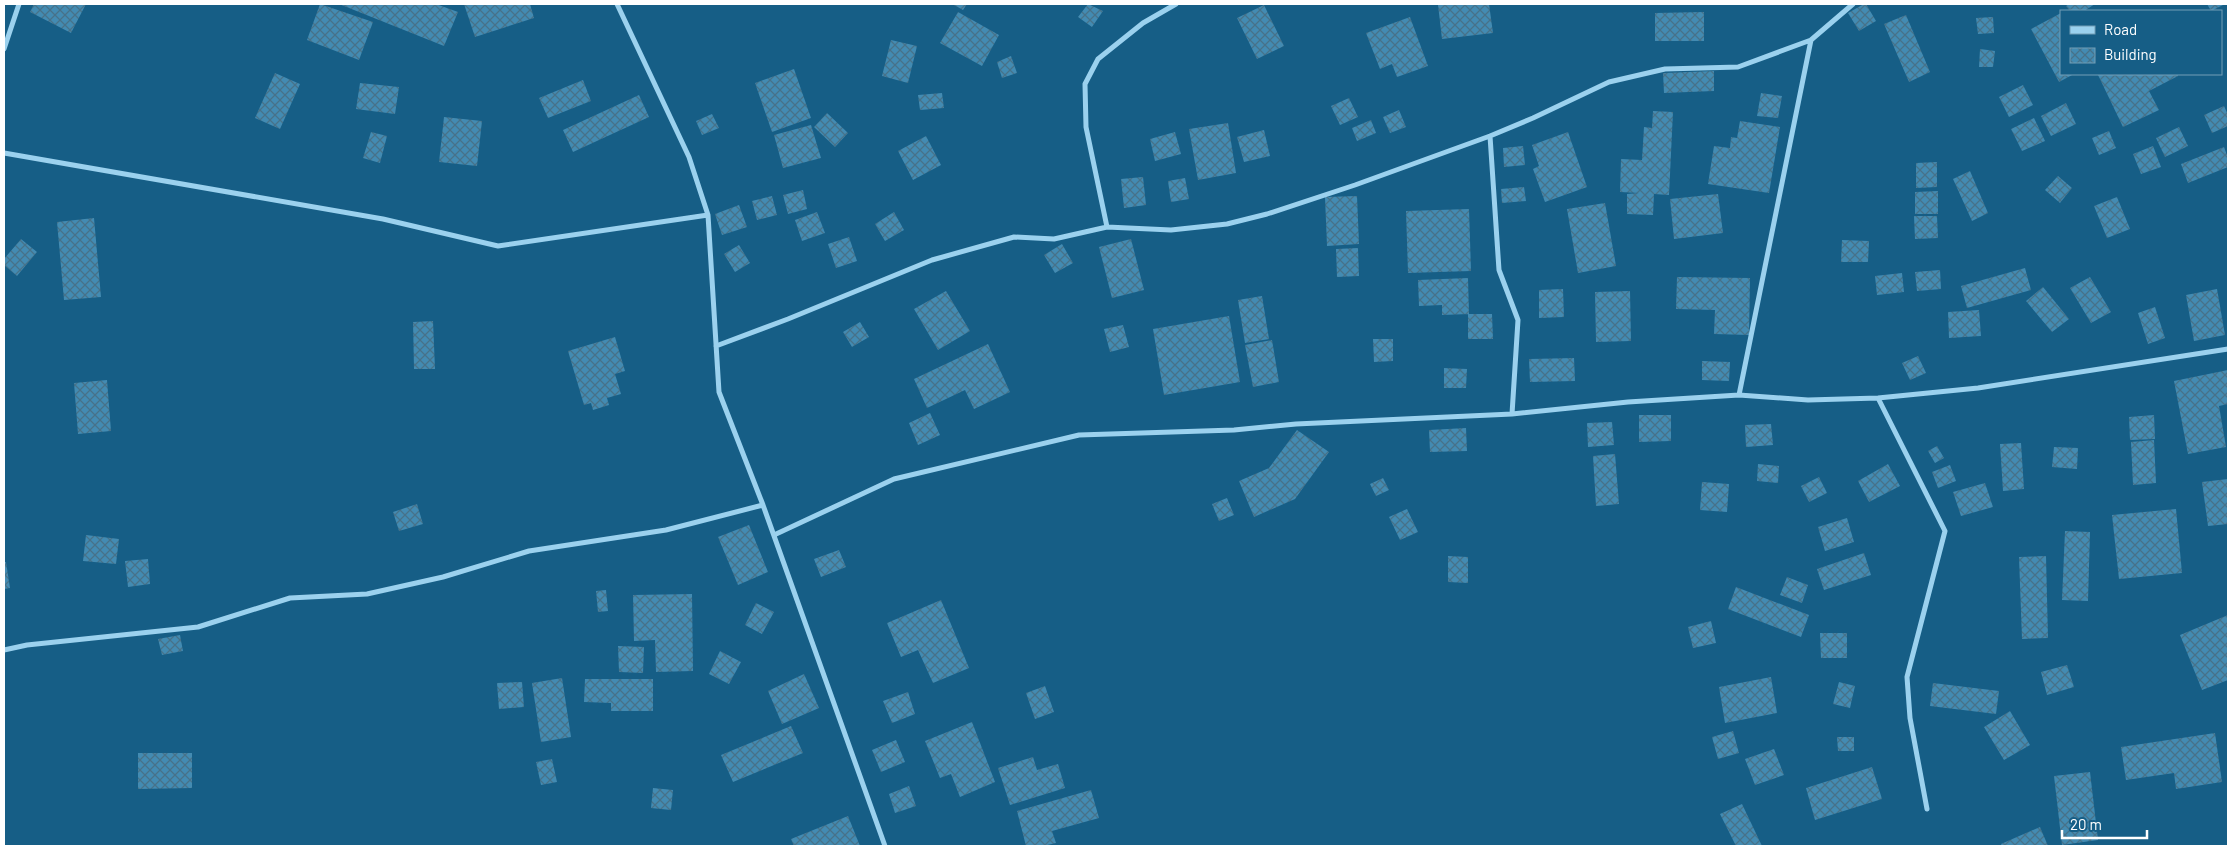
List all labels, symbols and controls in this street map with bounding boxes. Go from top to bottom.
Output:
legend [2060,10,2222,75]
text: Road [2104,20,2137,38]
text: Building [2104,45,2157,63]
scale bar [2062,808,2147,840]
text: 20 m [2070,815,2102,833]

